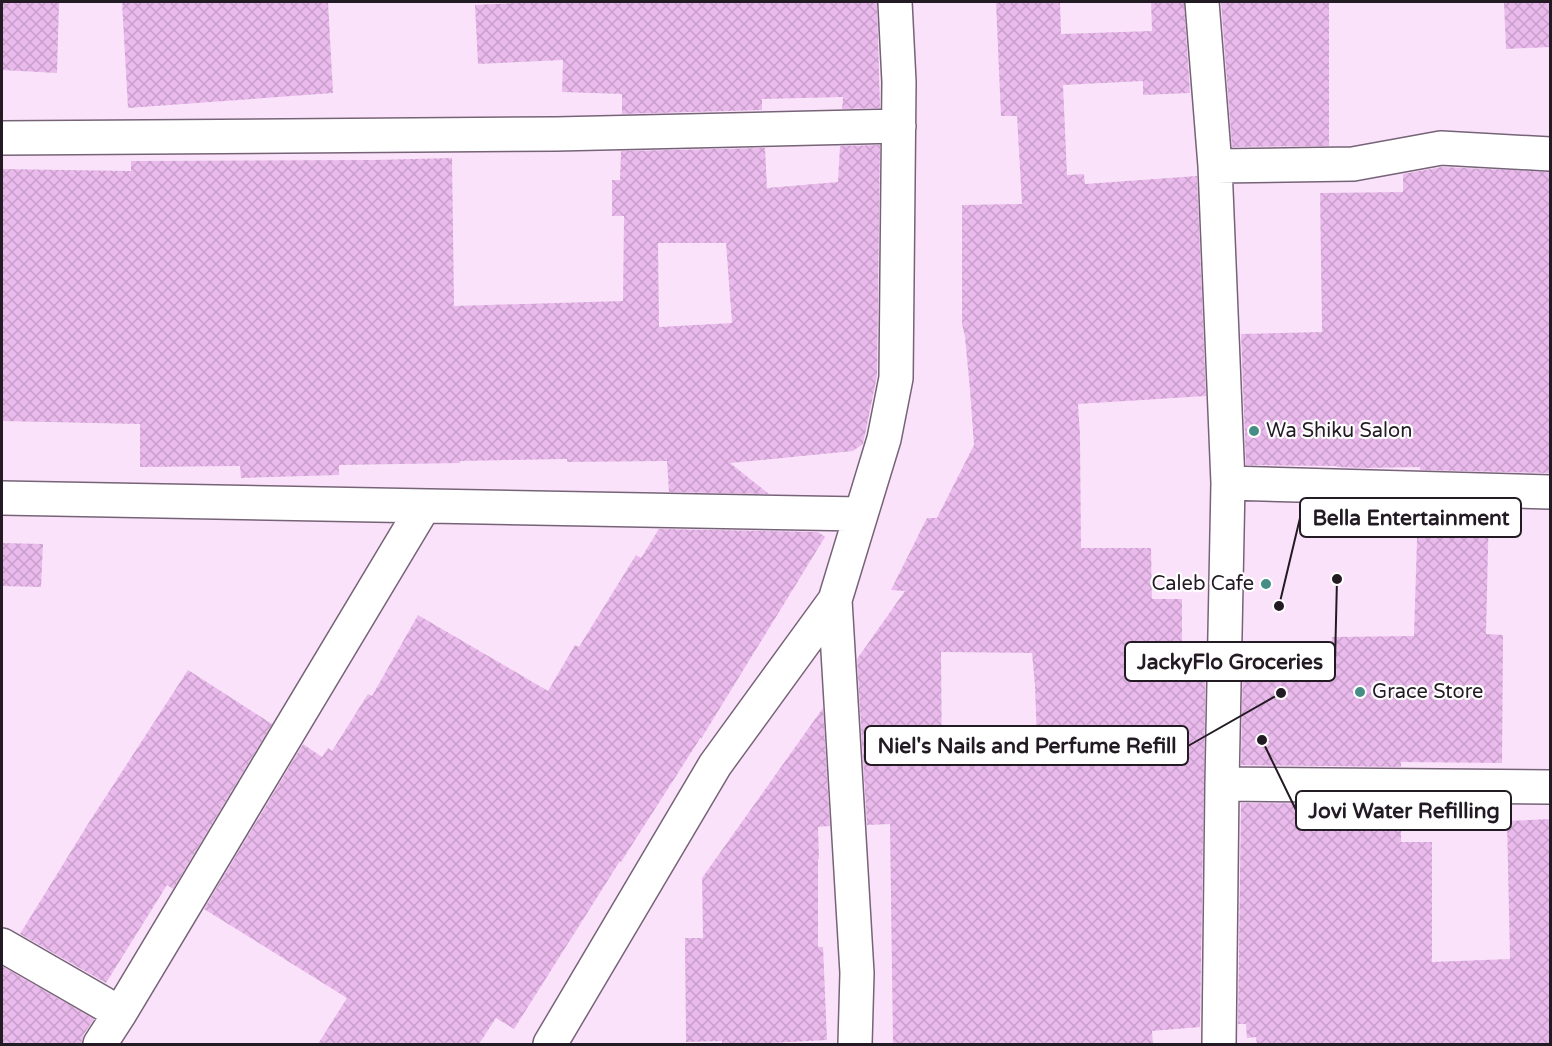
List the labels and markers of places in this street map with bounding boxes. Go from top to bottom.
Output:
place label: Wa Shiku Salon [1266,419,1412,443]
marker: Wa Shiku Salon [1247,424,1261,438]
callout: Bella Entertainment [1300,498,1521,537]
place label: Caleb Cafe [1151,572,1254,596]
marker: Caleb Cafe [1259,577,1273,591]
callout: JackyFlo Groceries [1125,642,1335,681]
place label: Grace Store [1372,680,1483,704]
marker: Grace Store [1353,685,1367,699]
callout: Niel's Nails and Perfume Refill [865,726,1188,765]
callout: Jovi Water Refilling [1296,791,1511,830]

